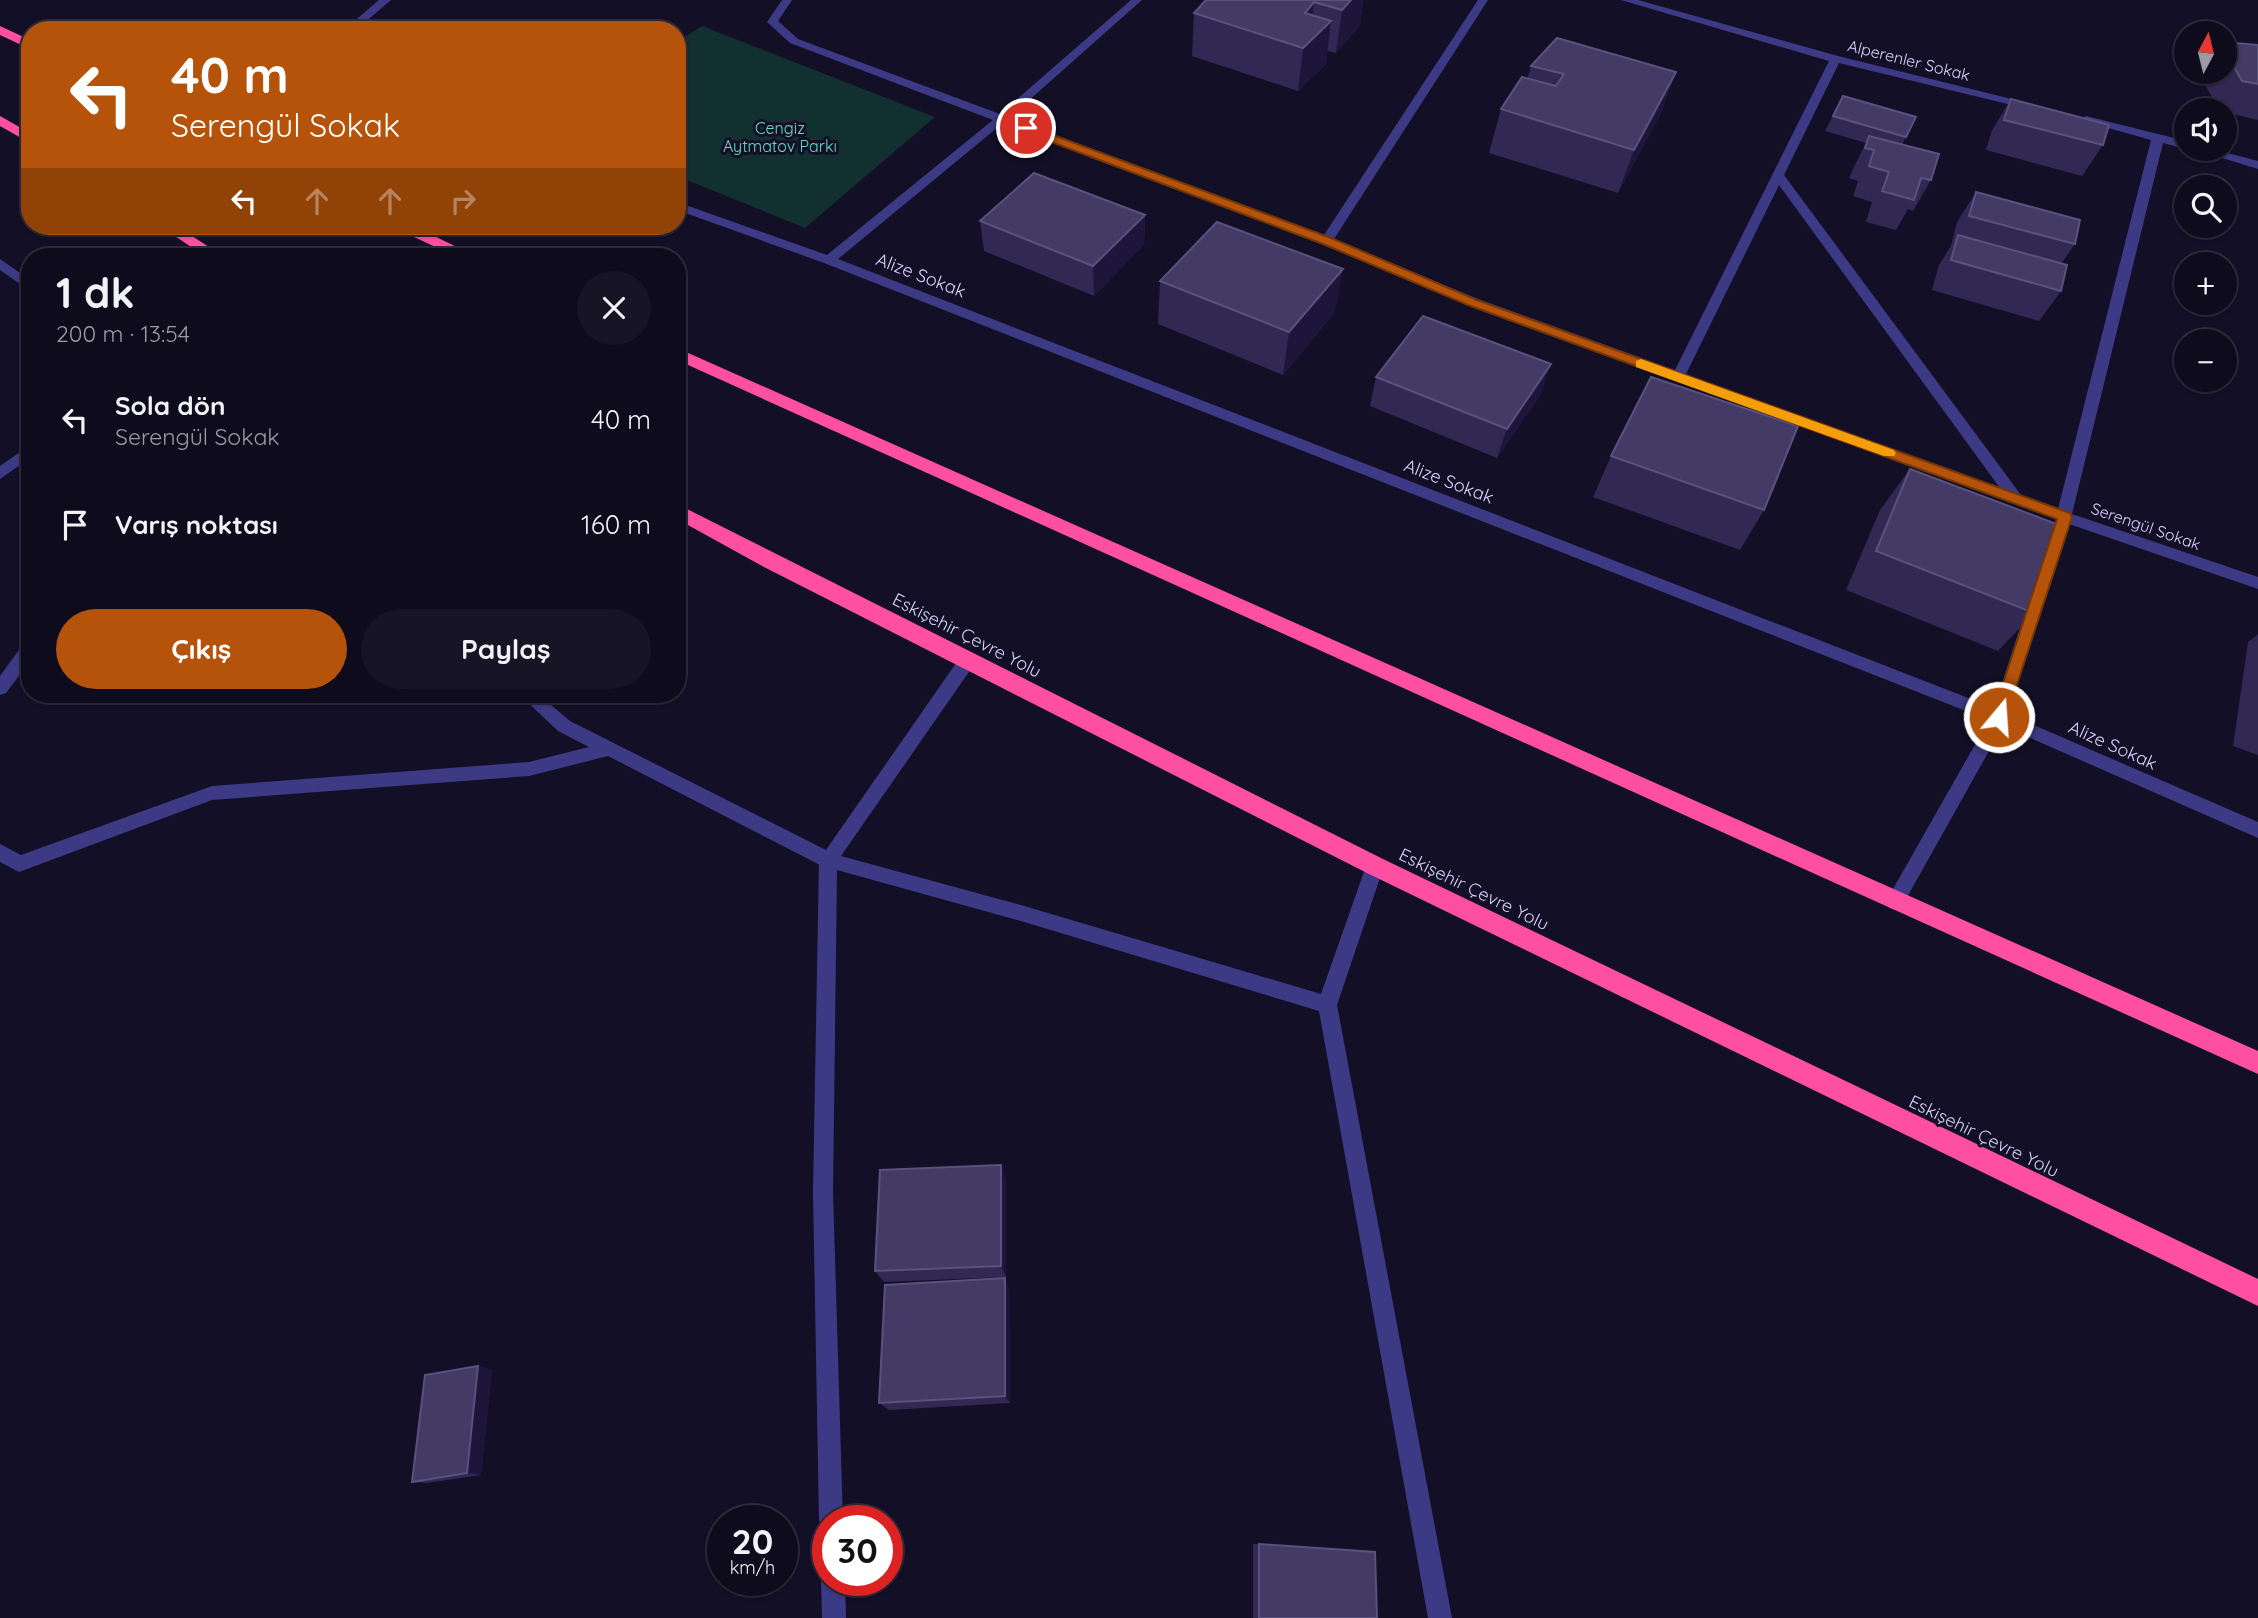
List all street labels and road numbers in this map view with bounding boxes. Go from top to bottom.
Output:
street label: Alperenler Sokak [1846,35,1972,85]
street label: Alize Sokak [873,247,969,303]
street label: Alize Sokak [1401,453,1497,509]
street label: Serengül Sokak [2089,498,2203,554]
street label: Eskişehir Çevre Yolu [889,587,1045,683]
street label: Alize Sokak [2065,715,2161,775]
street label: Eskişehir Çevre Yolu [1395,843,1553,935]
street label: Eskişehir Çevre Yolu [1905,1090,2063,1182]

